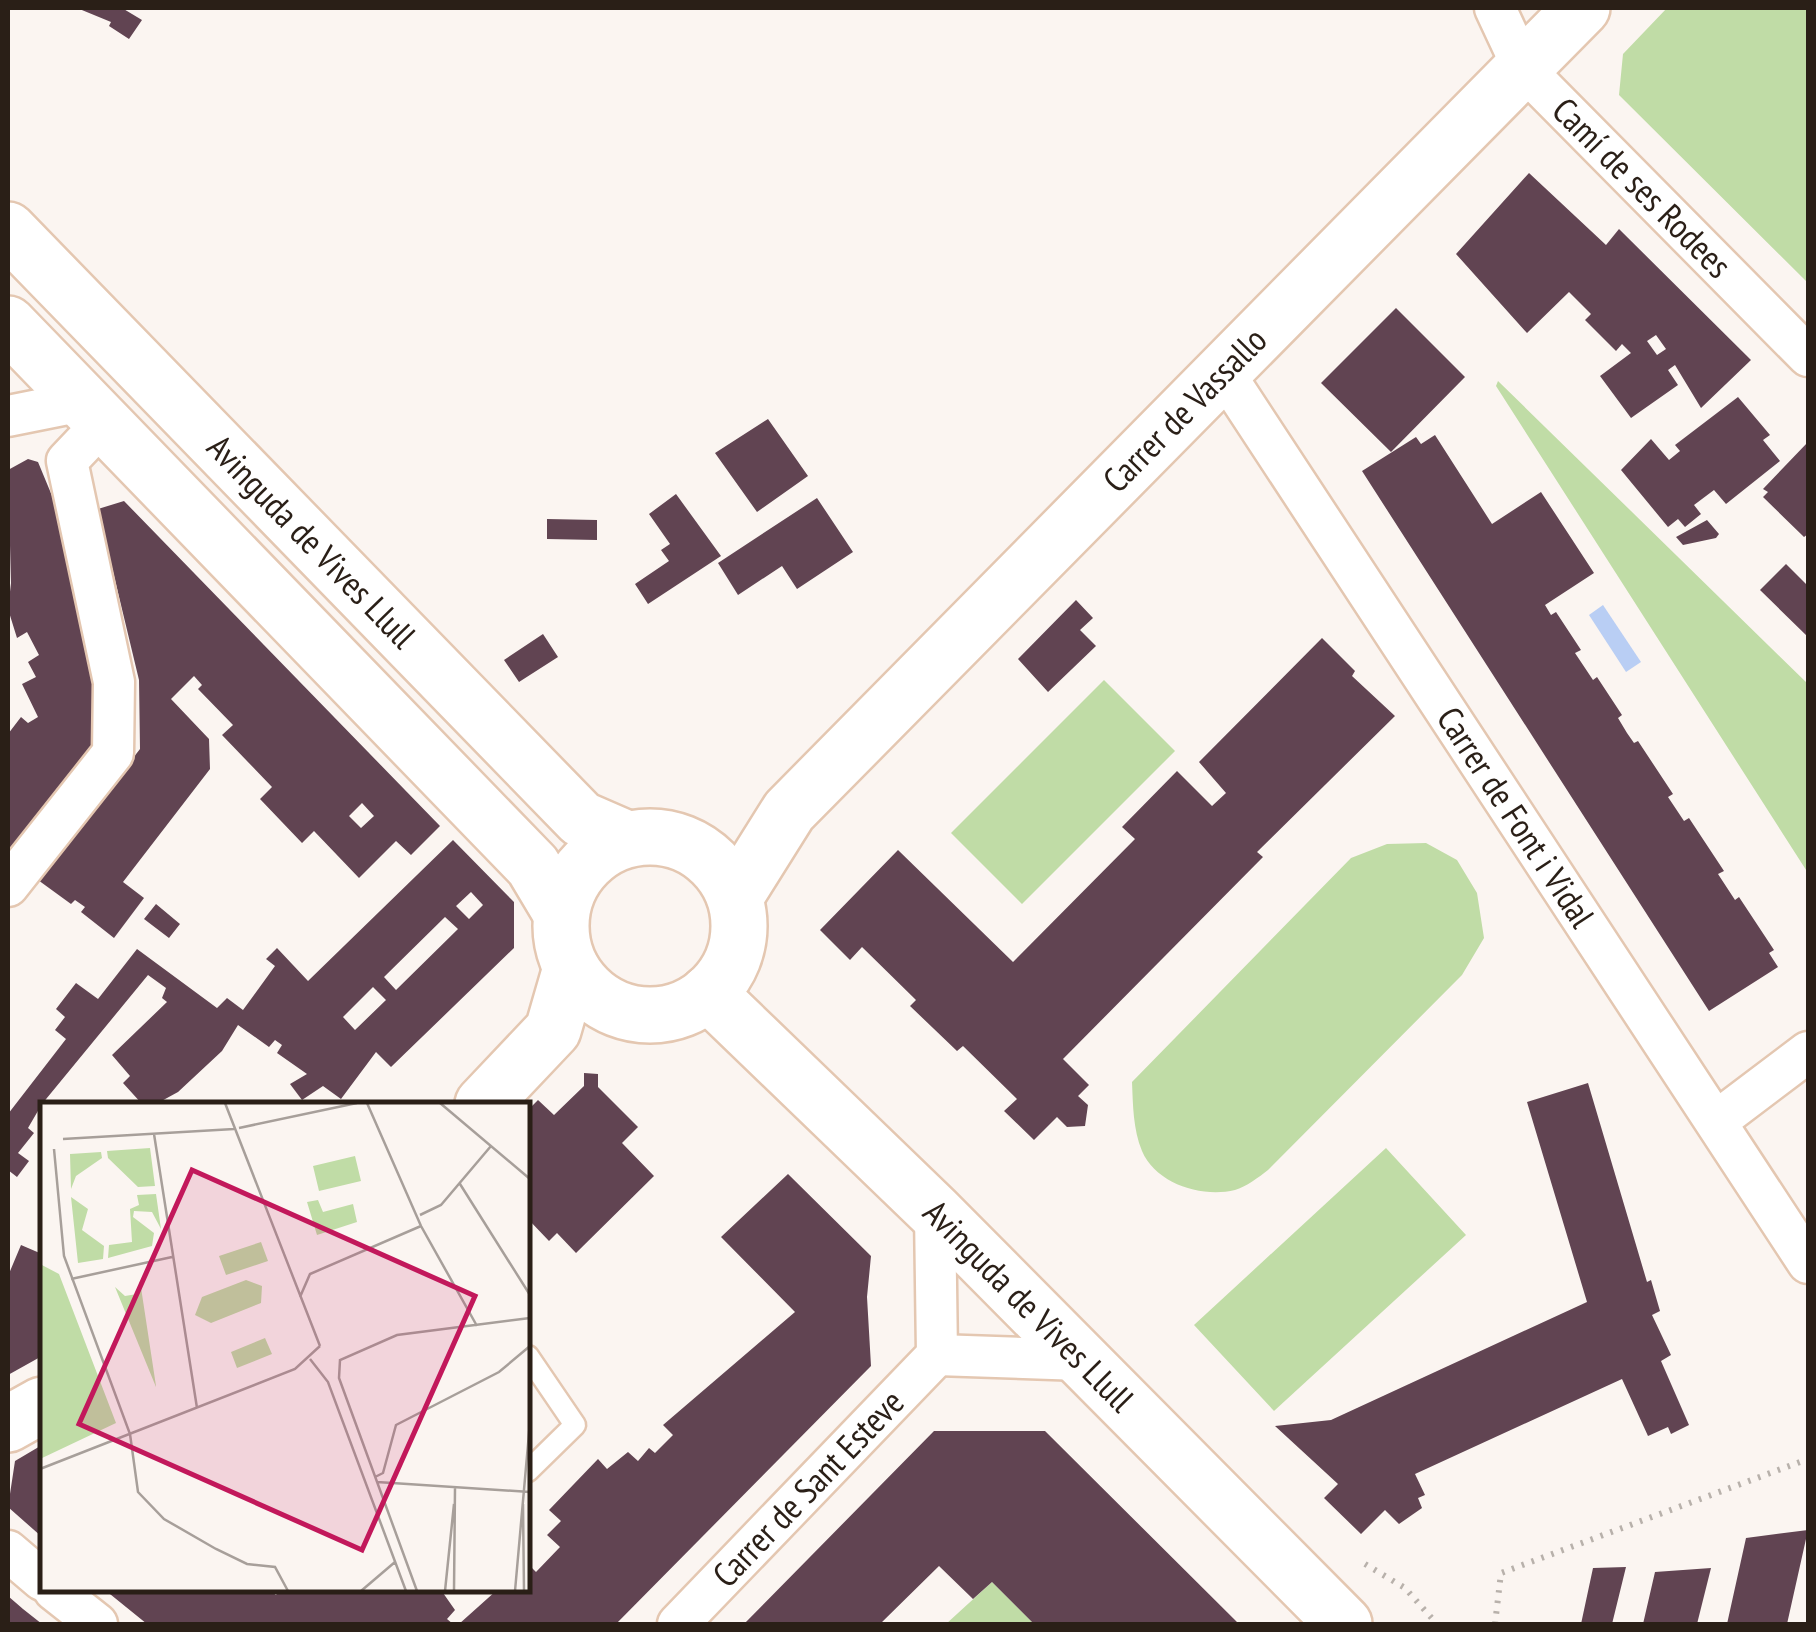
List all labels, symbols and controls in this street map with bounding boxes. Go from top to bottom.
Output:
street label: Camí de ses Rodees [1543,87,1742,287]
street label: Carrer de Vassallo [1093,317,1276,502]
street label: Avinguda de Vives Llull [198,425,426,658]
street label: Carrer de Font i Vidal [1427,698,1605,936]
inset map [40,1102,530,1592]
street label: Avinguda de Vives Llull [914,1190,1144,1421]
street label: Carrer de Sant Esteve [702,1379,913,1596]

